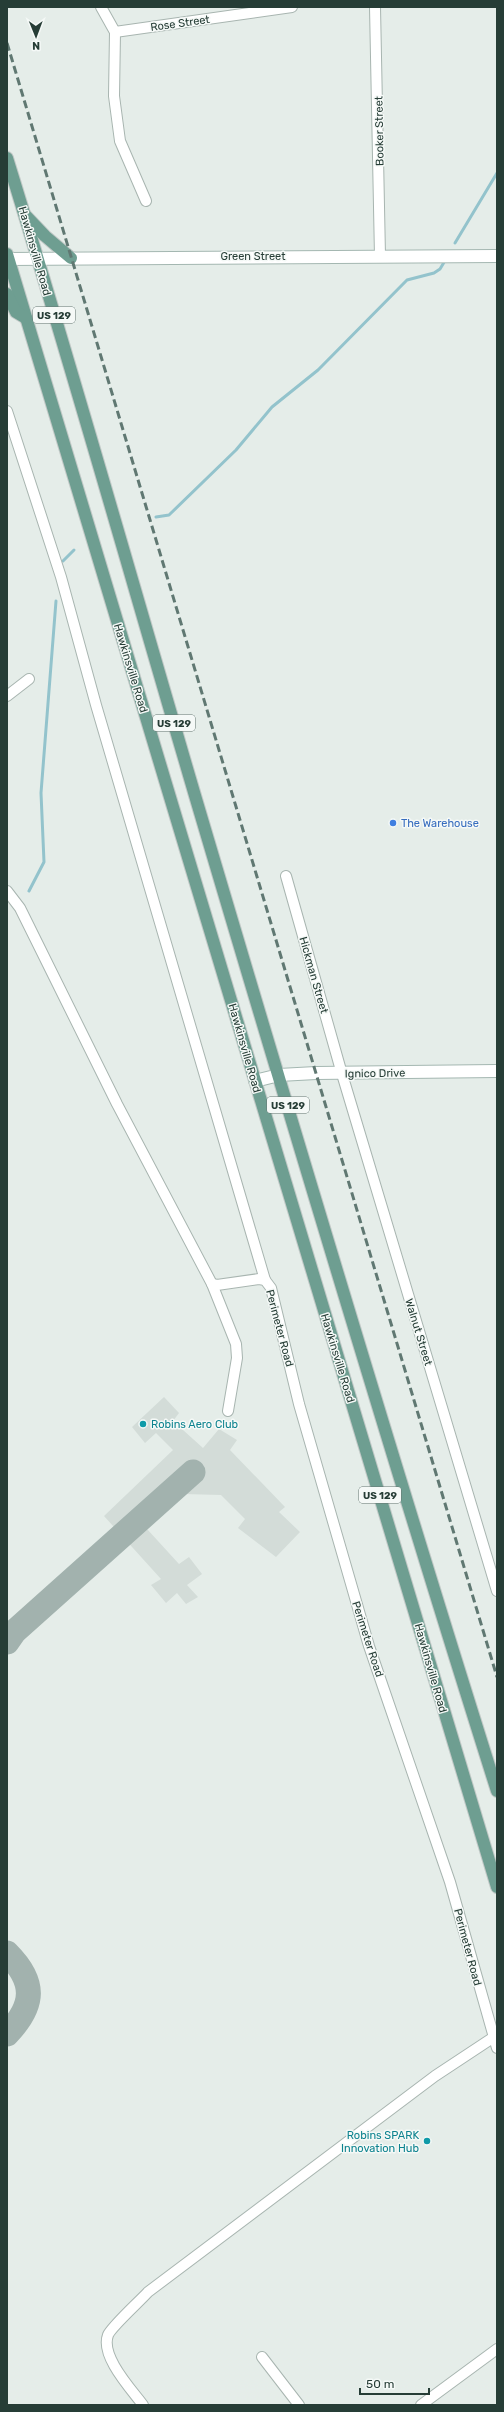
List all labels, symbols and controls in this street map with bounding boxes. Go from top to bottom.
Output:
street label: Rose Street [150,13,211,34]
north arrow [16,16,56,56]
text: N [32,39,40,52]
street label: Booker Street [372,95,387,166]
street label: Hawkinsville Road [16,205,53,297]
street label: Green Street [220,250,286,263]
road number: US 129 [33,307,75,323]
street label: Hawkinsville Road [111,622,150,714]
road number: US 129 [153,715,195,731]
place label: The Warehouse [401,817,479,830]
marker: The Warehouse [388,818,398,828]
street label: Hickman Street [296,935,331,1016]
street label: Hawkinsville Road [226,1002,263,1094]
street label: Ignico Drive [345,1066,405,1081]
road number: US 129 [267,1097,309,1113]
street label: Perimeter Road [263,1288,296,1368]
street label: Walnut Street [402,1297,435,1368]
street label: Hawkinsville Road [318,1312,357,1404]
place label: Robins Aero Club [151,1418,238,1431]
marker: Robins Aero Club [138,1419,148,1429]
road number: US 129 [359,1487,401,1503]
street label: Perimeter Road [349,1600,386,1679]
street label: Hawkinsville Road [412,1622,449,1714]
street label: Perimeter Road [451,1907,484,1987]
place label: Robins SPARK Innovation Hub [341,2129,419,2155]
marker: Robins SPARK Innovation Hub [422,2136,432,2146]
scale bar [360,2370,429,2396]
text: 50 m [366,2377,394,2391]

